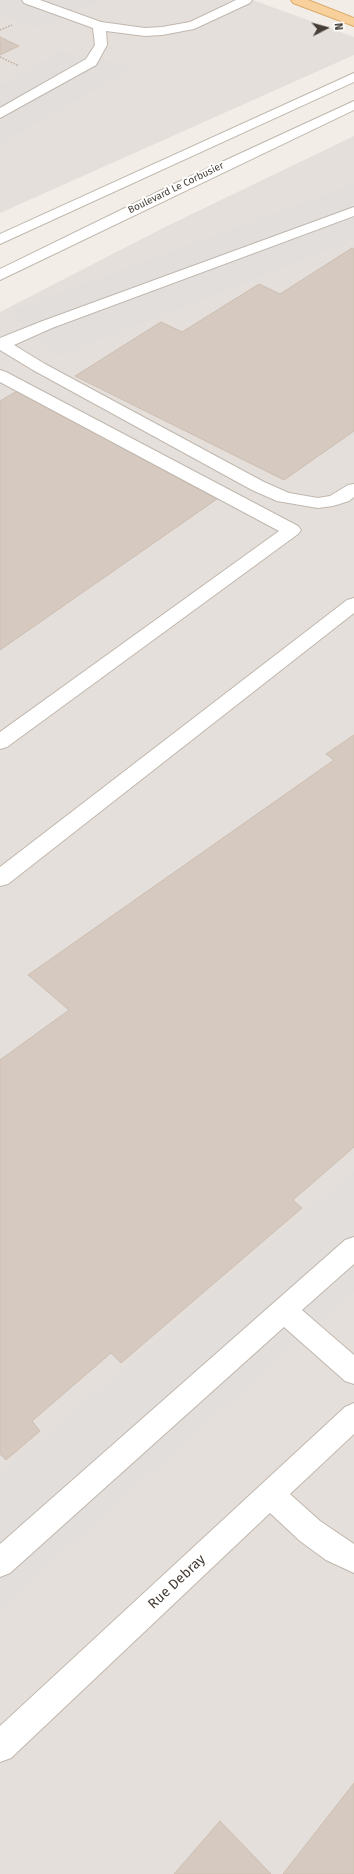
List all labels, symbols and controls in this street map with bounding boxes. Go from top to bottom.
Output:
north arrow [306,8,346,48]
text: N [332,22,345,31]
street label: Boulevard Le Corbusier [126,160,226,216]
street label: Rue Debray [145,1551,209,1613]

